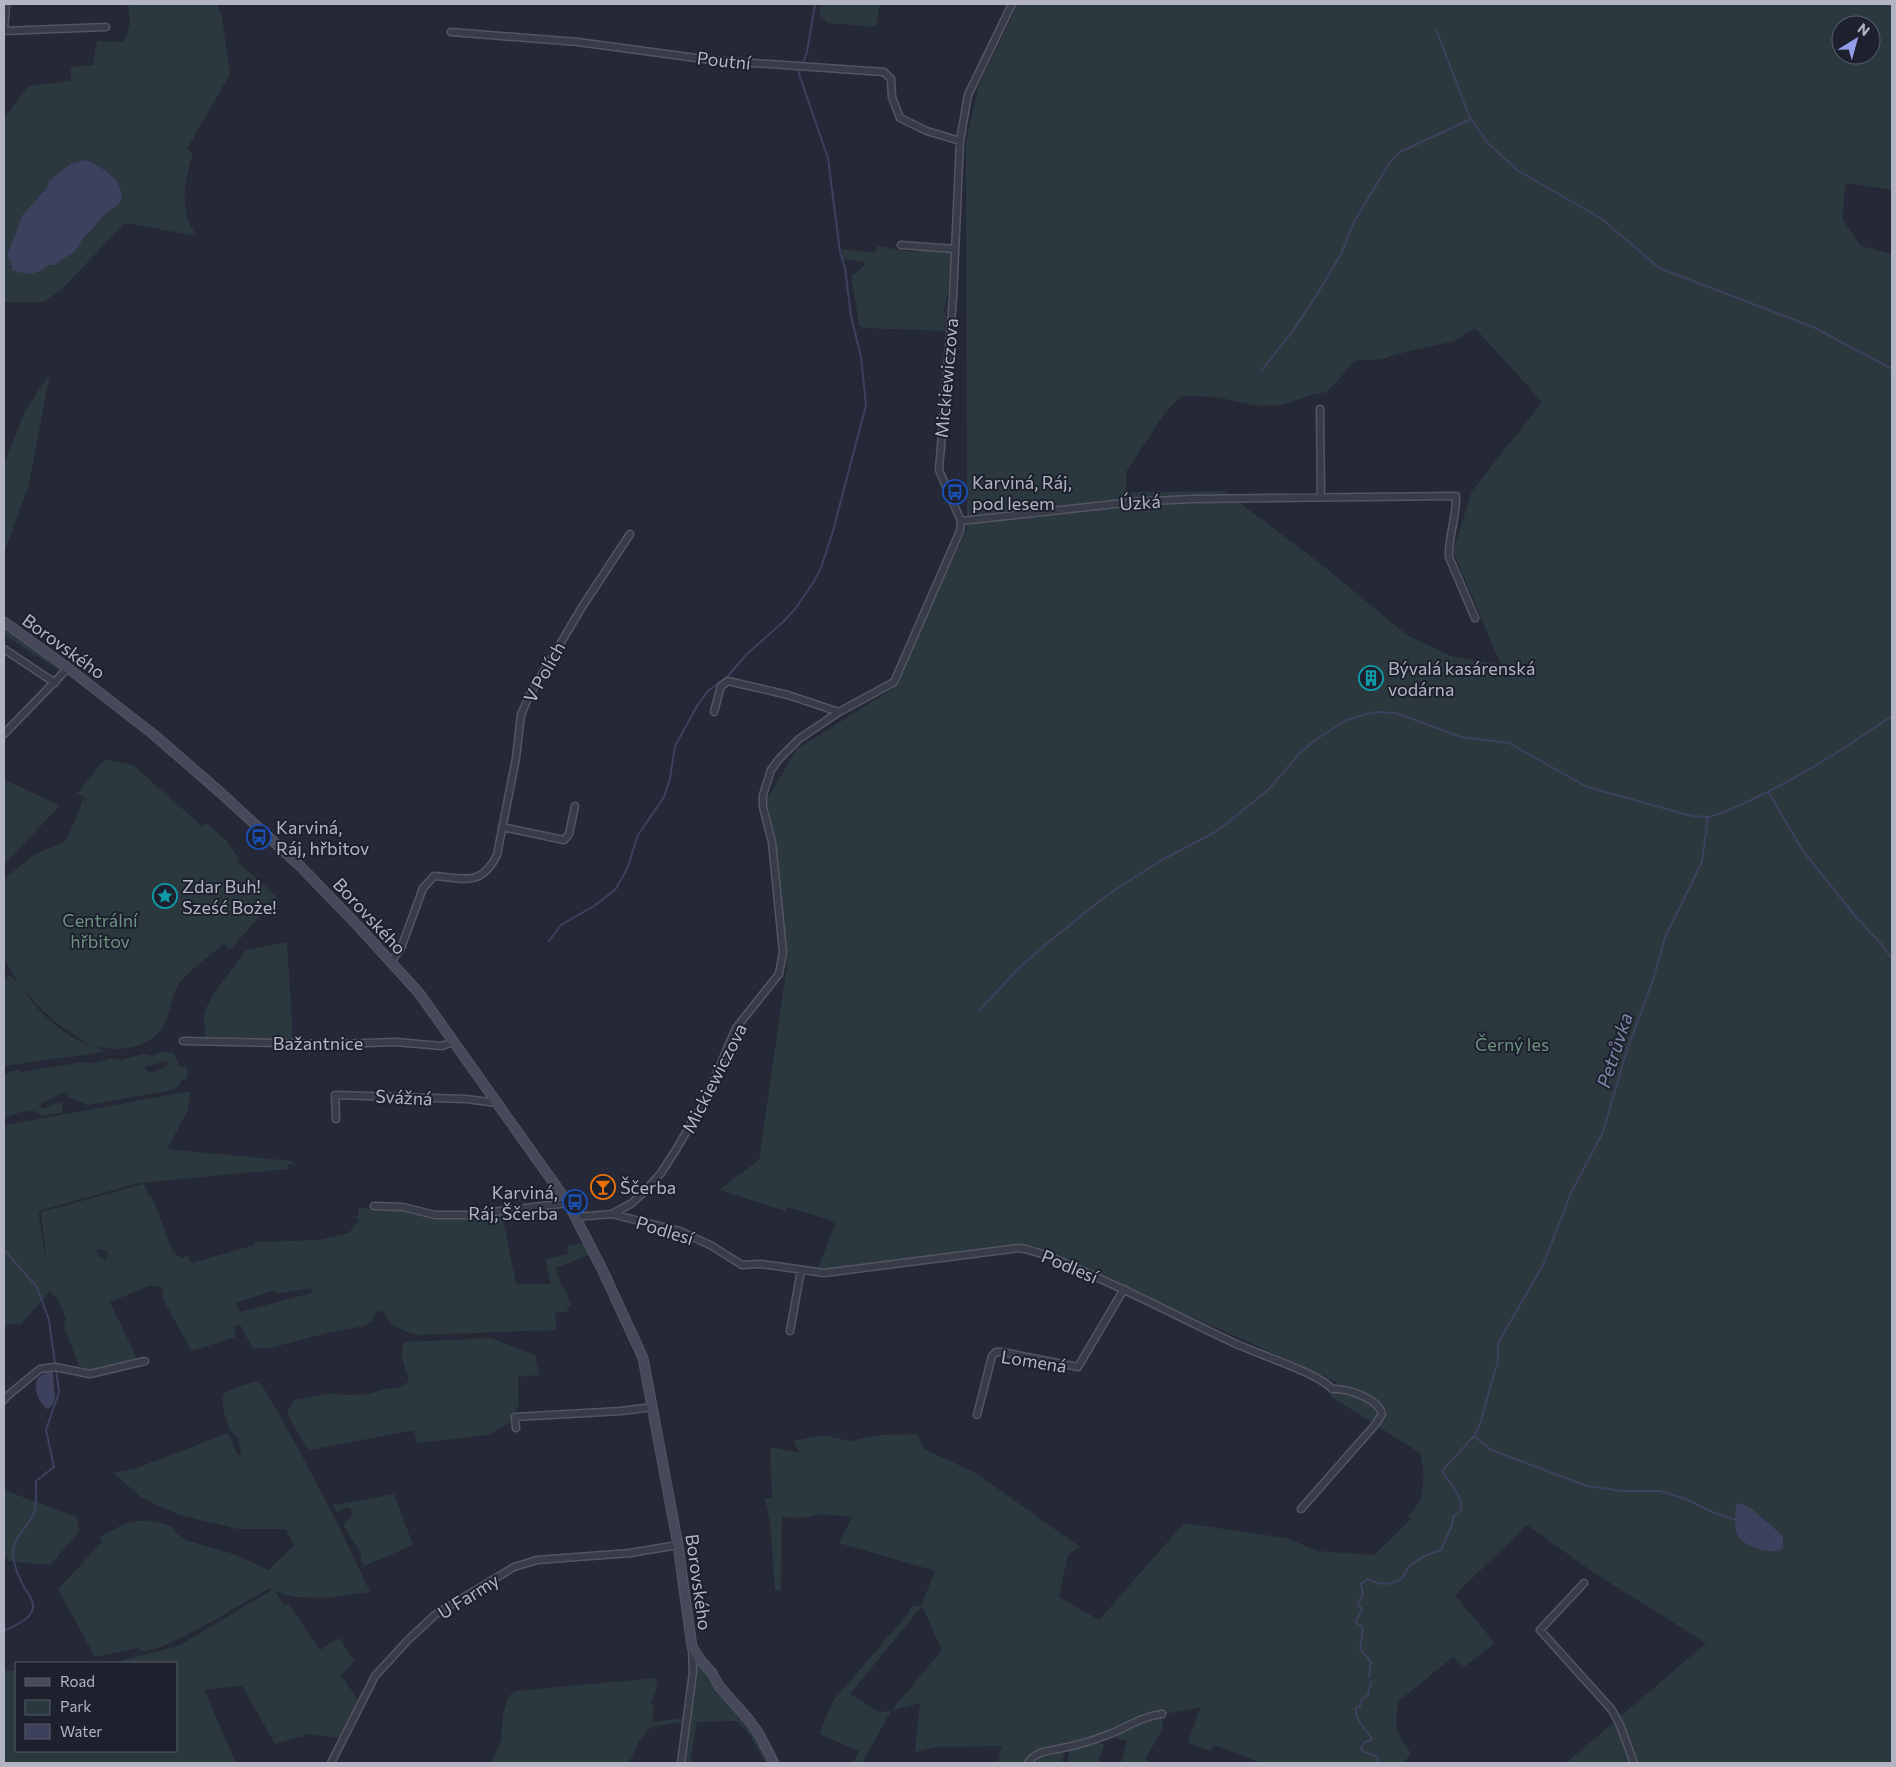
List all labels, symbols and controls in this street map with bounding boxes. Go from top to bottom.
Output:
north arrow [1831,15,1881,65]
text: N [1855,19,1873,39]
street label: Poutní [696,46,753,74]
street label: Mickiewiczova [930,317,962,439]
place label: Karviná, Ráj, pod lesem [972,471,1072,514]
bus stop icon: Karviná, Ráj, pod lesem [942,479,968,505]
street label: Úzká [1119,490,1161,514]
street label: Borovského [18,609,110,683]
street label: V Polích [518,638,570,706]
place label: Bývalá kasárenská vodárna [1388,657,1535,700]
building icon: Bývalá kasárenská vodárna [1358,665,1384,691]
place label: Karviná, Ráj, hřbitov [276,816,369,859]
bus stop icon: Karviná, Ráj, hřbitov [246,824,272,850]
street label: Borovského [329,873,411,959]
place label: Zdar Buh! Sześć Boże! [182,875,277,918]
place icon: Zdar Buh! Sześć Boże! [152,883,178,909]
park label: Centrální hřbitov [62,909,139,952]
water label: Petrůvka [1591,1010,1637,1090]
street label: Mickiewiczova [677,1019,751,1137]
street label: Bažantnice [273,1032,363,1054]
park label: Černý les [1475,1033,1549,1055]
street label: Svážná [375,1085,433,1109]
bar icon: Ščerba [590,1174,616,1200]
place label: Ščerba [620,1176,676,1198]
place label: Karviná, Ráj, Ščerba [468,1181,558,1224]
bus stop icon: Karviná, Ráj, Ščerba [562,1189,588,1215]
street label: Podlesí [634,1211,698,1250]
street label: Podlesí [1039,1244,1103,1288]
street label: Lomená [1000,1345,1068,1377]
street label: Borovského [681,1532,717,1632]
street label: U Farmy [433,1569,503,1623]
legend [15,1662,178,1752]
text: Road [60,1672,95,1690]
text: Park [60,1697,91,1715]
text: Water [60,1722,102,1740]

